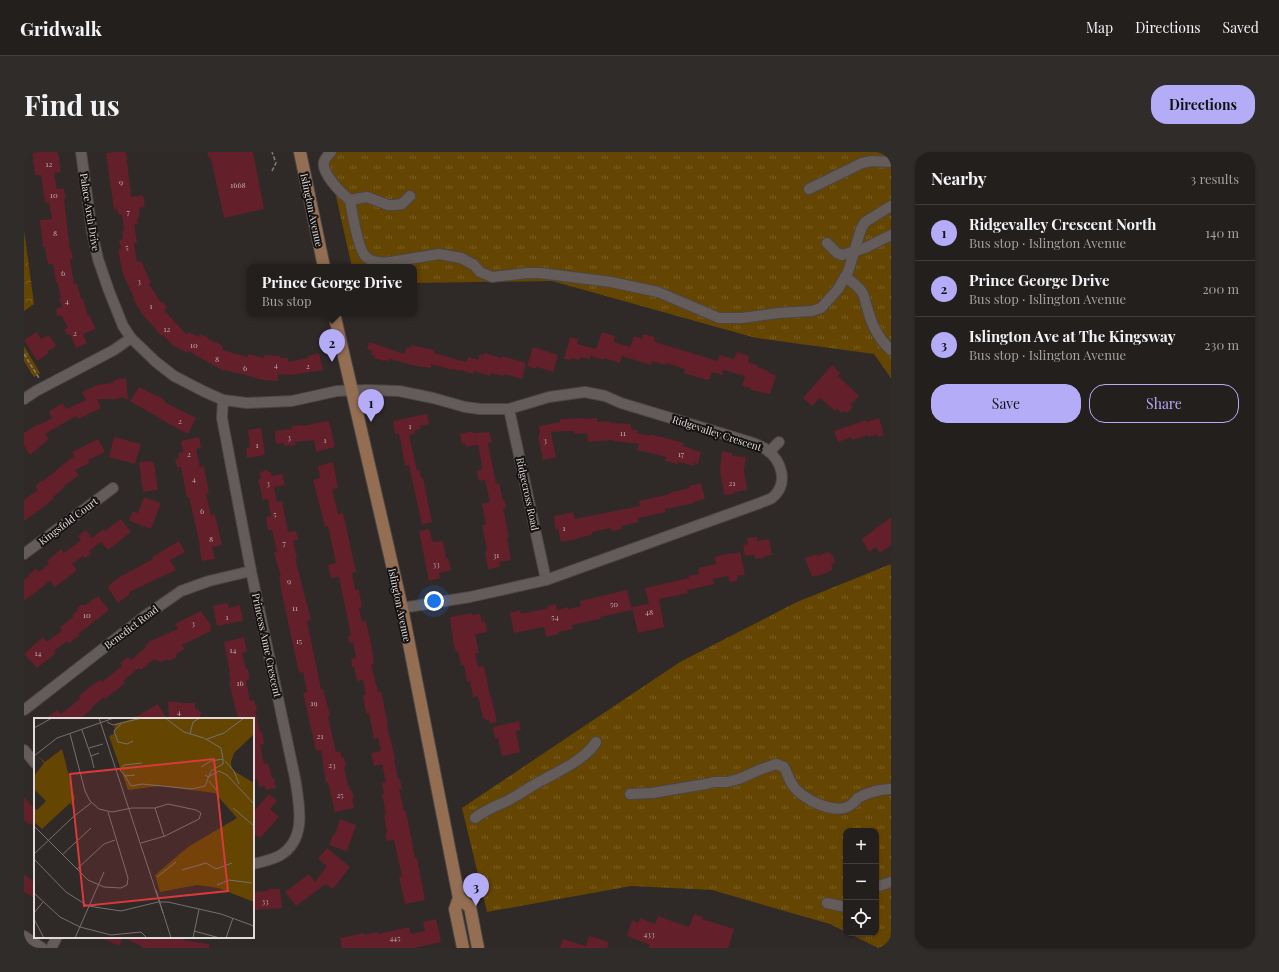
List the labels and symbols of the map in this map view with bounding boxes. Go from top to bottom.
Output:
house number: 12 [46,158,53,169]
street label: Palace Arch Drive [77,172,103,252]
street label: Islington Avenue [297,172,327,248]
house number: 9 [119,176,123,187]
house number: 1668 [230,179,246,190]
house number: 10 [50,189,58,200]
house number: 7 [126,206,130,217]
house number: 8 [53,227,57,238]
house number: 5 [125,241,129,252]
house number: 6 [61,267,65,278]
house number: 3 [137,275,141,286]
house number: 4 [65,295,69,306]
house number: 1 [150,300,153,311]
house number: 12 [164,323,171,334]
house number: 2 [73,327,77,338]
pin: 2 [319,329,345,362]
house number: 10 [190,339,198,350]
house number: 8 [215,353,219,364]
house number: 4 [274,359,278,370]
house number: 2 [306,360,310,371]
house number: 6 [243,362,247,373]
pin: 1 [358,389,384,422]
street label: Ridgevalley Crescent [671,412,764,454]
house number: 2 [178,415,182,426]
house number: 1 [409,420,412,431]
house number: 11 [620,427,626,438]
house number: 3 [287,431,291,442]
house number: 1 [324,434,327,445]
house number: 3 [543,434,547,445]
house number: 1 [256,439,259,450]
house number: 2 [187,448,191,459]
house number: 17 [678,448,685,459]
street label: Ridgecross Road [513,456,543,532]
house number: 4 [192,473,196,484]
house number: 3 [266,477,270,488]
house number: 21 [729,477,735,488]
street label: Kingsfold Court [36,494,101,548]
house number: 6 [200,505,204,516]
house number: 5 [273,508,277,519]
house number: 1 [563,522,566,533]
house number: 8 [209,533,213,544]
house number: 7 [282,537,286,548]
house number: 31 [493,549,499,560]
house number: 33 [432,558,440,569]
street label: Islington Avenue [385,567,415,643]
house number: 9 [287,575,291,586]
your location [424,591,444,611]
street label: Princess Anne Crescent [249,592,285,699]
house number: 50 [610,598,618,609]
street label: Benedict Road [101,602,161,652]
house number: 11 [292,602,298,613]
house number: 48 [645,606,653,617]
house number: 10 [83,609,91,620]
house number: 1 [226,611,229,622]
house number: 54 [551,611,559,622]
house number: 3 [191,617,195,628]
house number: 15 [296,635,302,646]
house number: 14 [230,644,236,655]
house number: 14 [35,647,41,658]
house number: 16 [236,677,244,688]
house number: 19 [310,697,318,708]
house number: 4 [177,706,181,717]
inset map [34,718,254,938]
house number: 21 [317,730,323,741]
house number: 23 [328,759,336,770]
house number: 25 [336,789,344,800]
pin: 3 [463,873,489,906]
house number: 33 [261,895,269,906]
house number: 433 [643,928,655,939]
house number: 445 [389,932,401,943]

